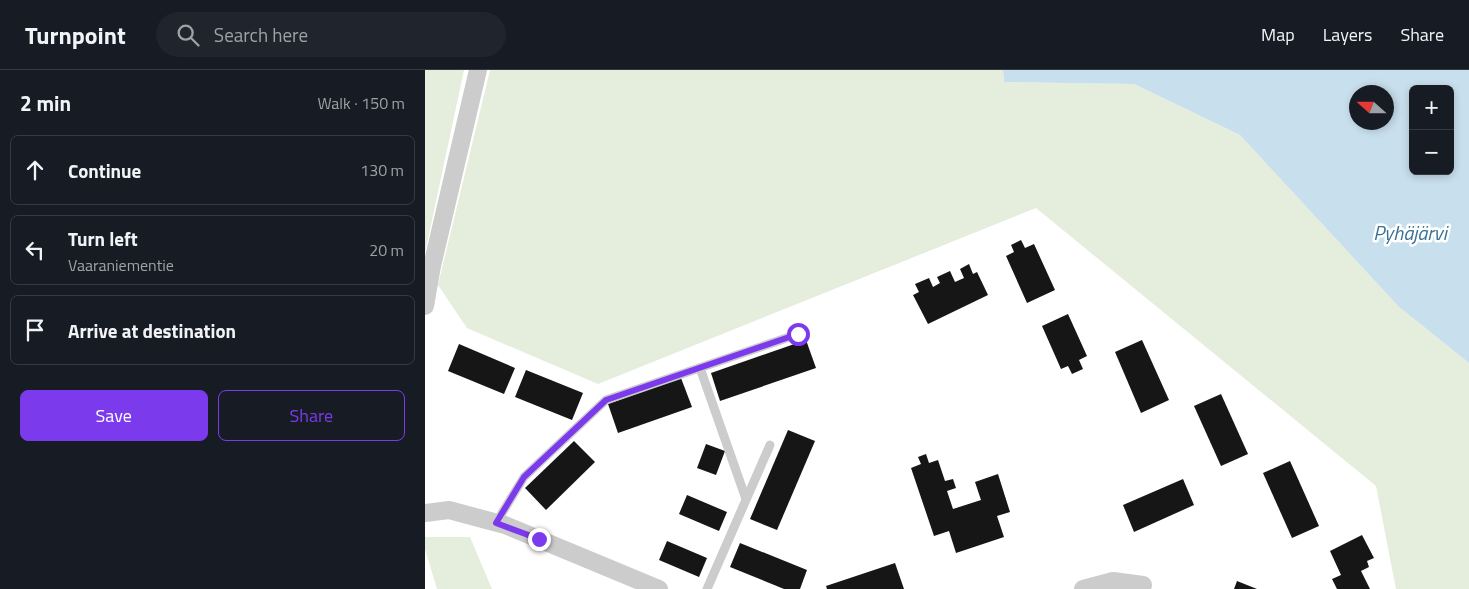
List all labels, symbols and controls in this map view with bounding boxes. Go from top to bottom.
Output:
search box [156,12,506,57]
text: Turnpoint [25,17,126,53]
text: Search here [214,20,308,49]
icon: search [174,21,202,49]
text: Map [1261,21,1295,48]
text: Layers [1323,21,1372,48]
text: Share [1400,21,1444,48]
north arrow [1349,85,1394,130]
map controls [1409,85,1454,175]
button: + [1409,85,1454,130]
text: 2 min [20,87,71,119]
text: Walk · 150 m [317,91,405,115]
button: − [1409,130,1454,175]
icon: ahead [21,156,49,184]
text: Continue [68,156,141,185]
text: 130 m [360,158,404,182]
water label: Pyhäjärvi [1373,217,1450,248]
text: Turn left [68,224,138,253]
icon: left [21,236,49,264]
text: 20 m [369,238,404,262]
text: Vaaraniementie [68,253,174,277]
icon: arrive [21,316,49,344]
text: Arrive at destination [68,316,236,345]
route start [787,323,810,346]
button: Save [20,390,208,441]
button: Share [218,390,405,441]
route end [528,528,551,551]

